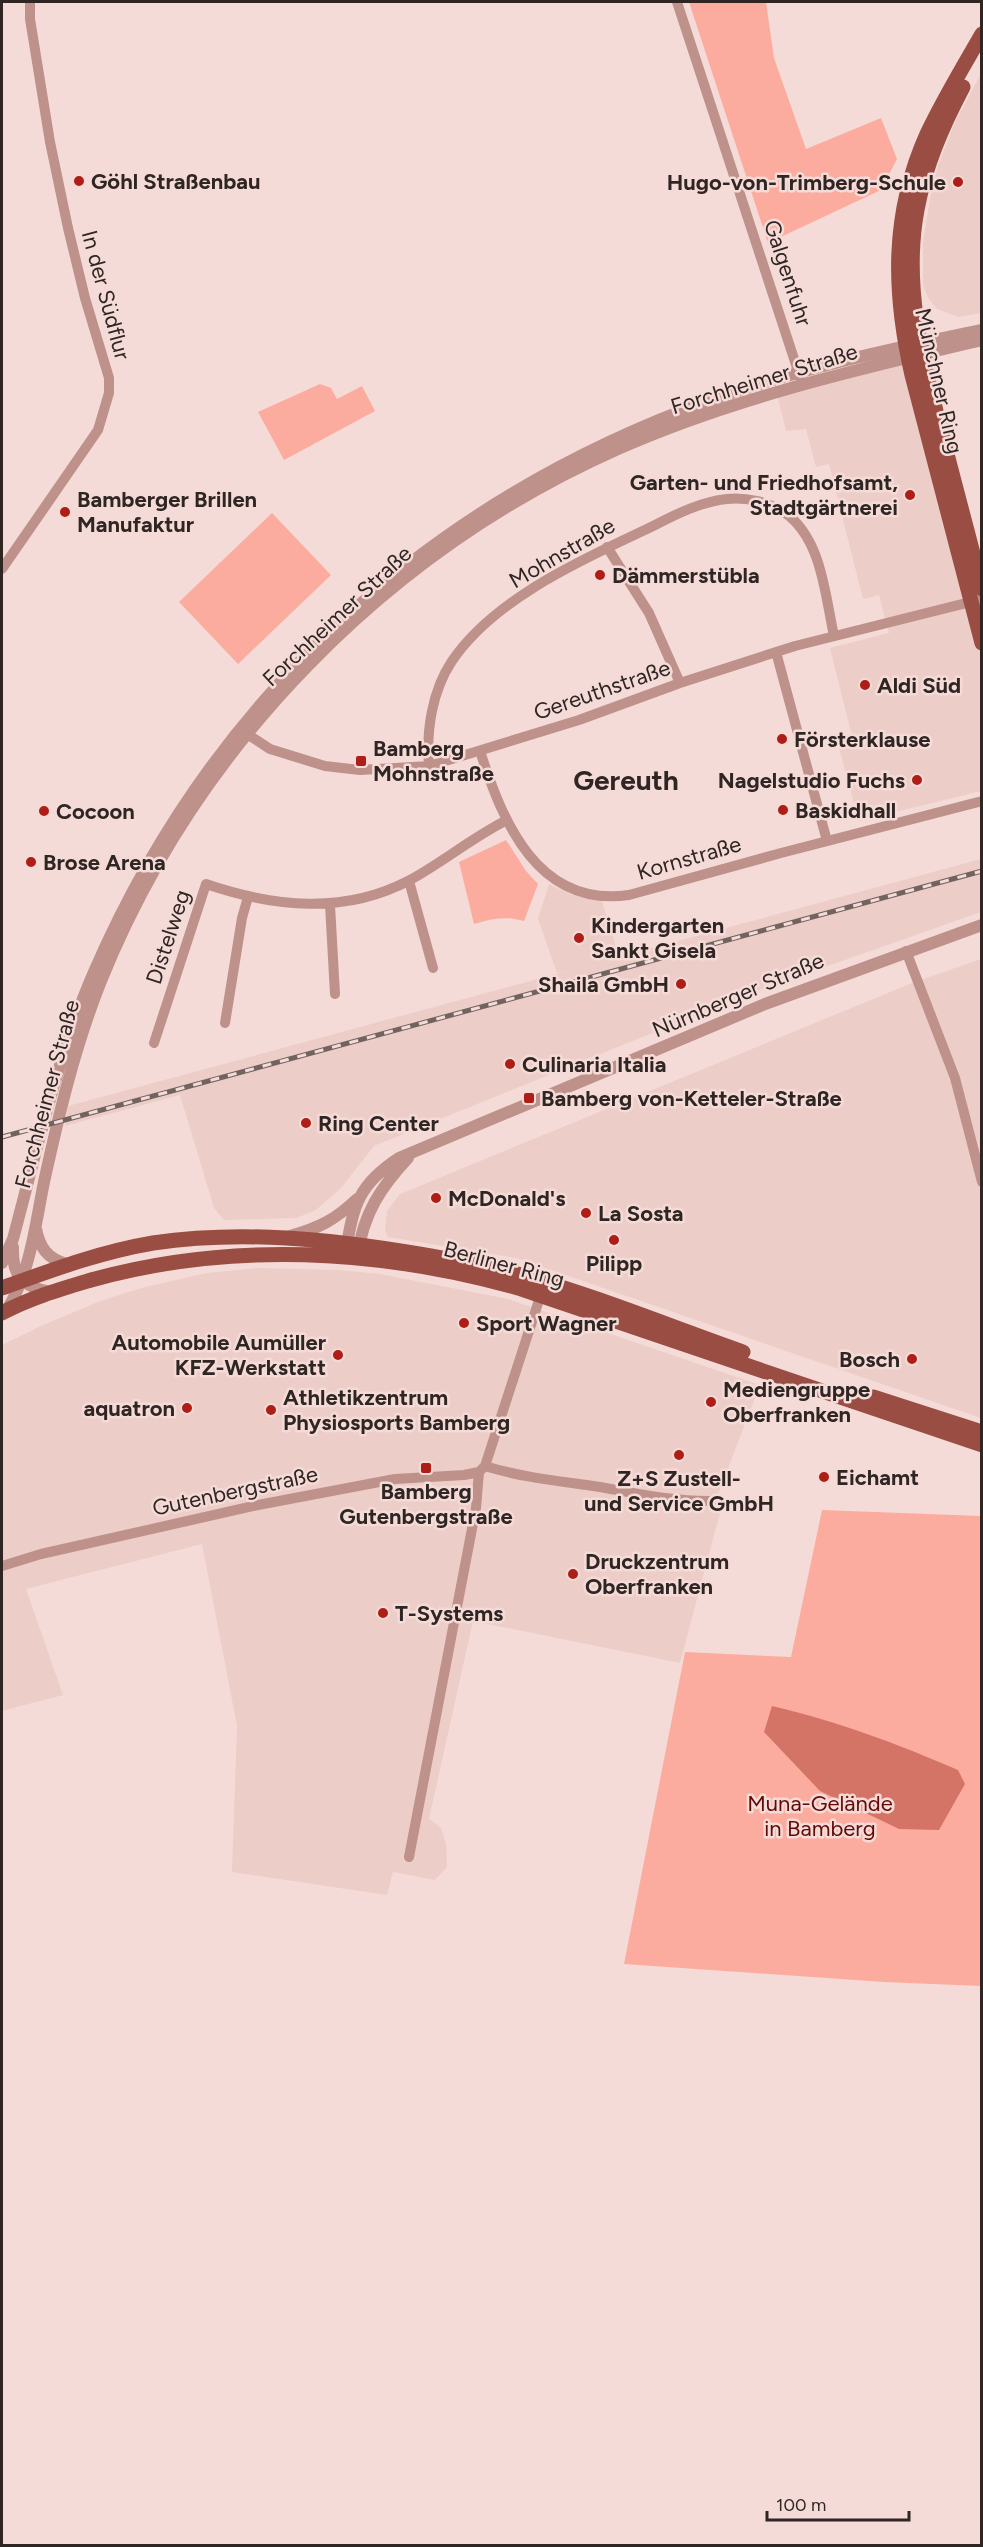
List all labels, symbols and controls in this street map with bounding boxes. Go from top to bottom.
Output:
place label: Göhl Straßenbau [91,168,261,195]
place label: Hugo-von-Trimberg-Schule [667,169,946,196]
marker: Göhl Straßenbau [72,174,86,188]
marker: Hugo-von-Trimberg-Schule [951,175,965,189]
street label: Galgenfuhr [758,216,818,330]
street label: In der Südflur [76,227,136,363]
street label: Münchner Ring [909,306,969,456]
street label: Forchheimer Straße [667,338,861,420]
place label: Garten- und Friedhofsamt, Stadtgärtnerei [630,469,898,521]
place label: Bamberger Brillen Manufaktur [77,486,257,538]
marker: Garten- und Friedhofsamt, Stadtgärtnerei [903,488,917,502]
marker: Bamberger Brillen Manufaktur [58,505,72,519]
street label: Mohnstraße [504,512,620,594]
street label: Forchheimer Straße [257,540,417,692]
place label: Dämmerstübla [612,562,760,589]
marker: Dämmerstübla [593,568,607,582]
street label: Gereuthstraße [530,654,674,726]
place label: Aldi Süd [877,672,961,699]
marker: Aldi Süd [858,678,872,692]
place label: Försterklause [794,726,930,753]
marker: Försterklause [775,732,789,746]
place label: Bamberg Mohnstraße [373,735,494,787]
marker: Bamberg Mohnstraße [354,754,368,768]
district label: Gereuth [573,763,679,797]
place label: Nagelstudio Fuchs [718,767,905,794]
marker: Nagelstudio Fuchs [910,773,924,787]
place label: Baskidhall [795,797,896,824]
place label: Cocoon [56,798,135,825]
marker: Baskidhall [776,803,790,817]
marker: Cocoon [37,804,51,818]
street label: Kornstraße [634,830,744,886]
place label: Brose Arena [43,849,166,876]
marker: Brose Arena [24,855,38,869]
street label: Distelweg [140,886,196,988]
place label: Kindergarten Sankt Gisela [591,912,724,964]
marker: Kindergarten Sankt Gisela [572,931,586,945]
street label: Nürnberger Straße [648,947,828,1043]
place label: Shaila GmbH [538,971,669,998]
marker: Shaila GmbH [674,977,688,991]
street label: Forchheimer Straße [9,997,85,1191]
place label: Culinaria Italia [522,1051,667,1078]
marker: Culinaria Italia [503,1057,517,1071]
place label: Bamberg von-Ketteler-Straße [541,1085,842,1112]
marker: Bamberg von-Ketteler-Straße [522,1091,536,1105]
place label: Ring Center [318,1110,439,1137]
marker: Ring Center [299,1116,313,1130]
place label: McDonald's [448,1185,565,1212]
marker: McDonald's [429,1191,443,1205]
place label: La Sosta [598,1200,684,1227]
marker: La Sosta [579,1206,593,1220]
marker: Pilipp [607,1233,621,1247]
street label: Berliner Ring [441,1235,567,1293]
place label: Pilipp [586,1250,642,1277]
place label: Sport Wagner [476,1310,617,1337]
marker: Sport Wagner [457,1316,471,1330]
place label: Automobile Aumüller KFZ-Werkstatt [111,1329,327,1381]
place label: Bosch [839,1346,900,1373]
marker: Automobile Aumüller KFZ-Werkstatt [331,1348,345,1362]
marker: Bosch [905,1352,919,1366]
place label: Mediengruppe Oberfranken [723,1376,870,1428]
place label: Athletikzentrum Physiosports Bamberg [283,1384,510,1436]
place label: aquatron [84,1395,175,1422]
marker: Mediengruppe Oberfranken [704,1395,718,1409]
marker: aquatron [180,1401,194,1415]
marker: Athletikzentrum Physiosports Bamberg [264,1403,278,1417]
marker: Z+S Zustell- und Service GmbH [672,1448,686,1462]
street label: Gutenbergstraße [150,1460,320,1522]
marker: Bamberg Gutenbergstraße [419,1461,433,1475]
place label: Eichamt [836,1464,919,1491]
place label: Z+S Zustell- und Service GmbH [584,1465,774,1517]
marker: Eichamt [817,1470,831,1484]
place label: Bamberg Gutenbergstraße [339,1478,513,1530]
place label: Druckzentrum Oberfranken [585,1548,729,1600]
marker: Druckzentrum Oberfranken [566,1567,580,1581]
place label: T-Systems [395,1600,503,1627]
marker: T-Systems [376,1606,390,1620]
park label: Muna-Gelände in Bamberg [747,1790,893,1842]
scale bar [767,2484,910,2522]
text: 100 m [776,2494,826,2516]

